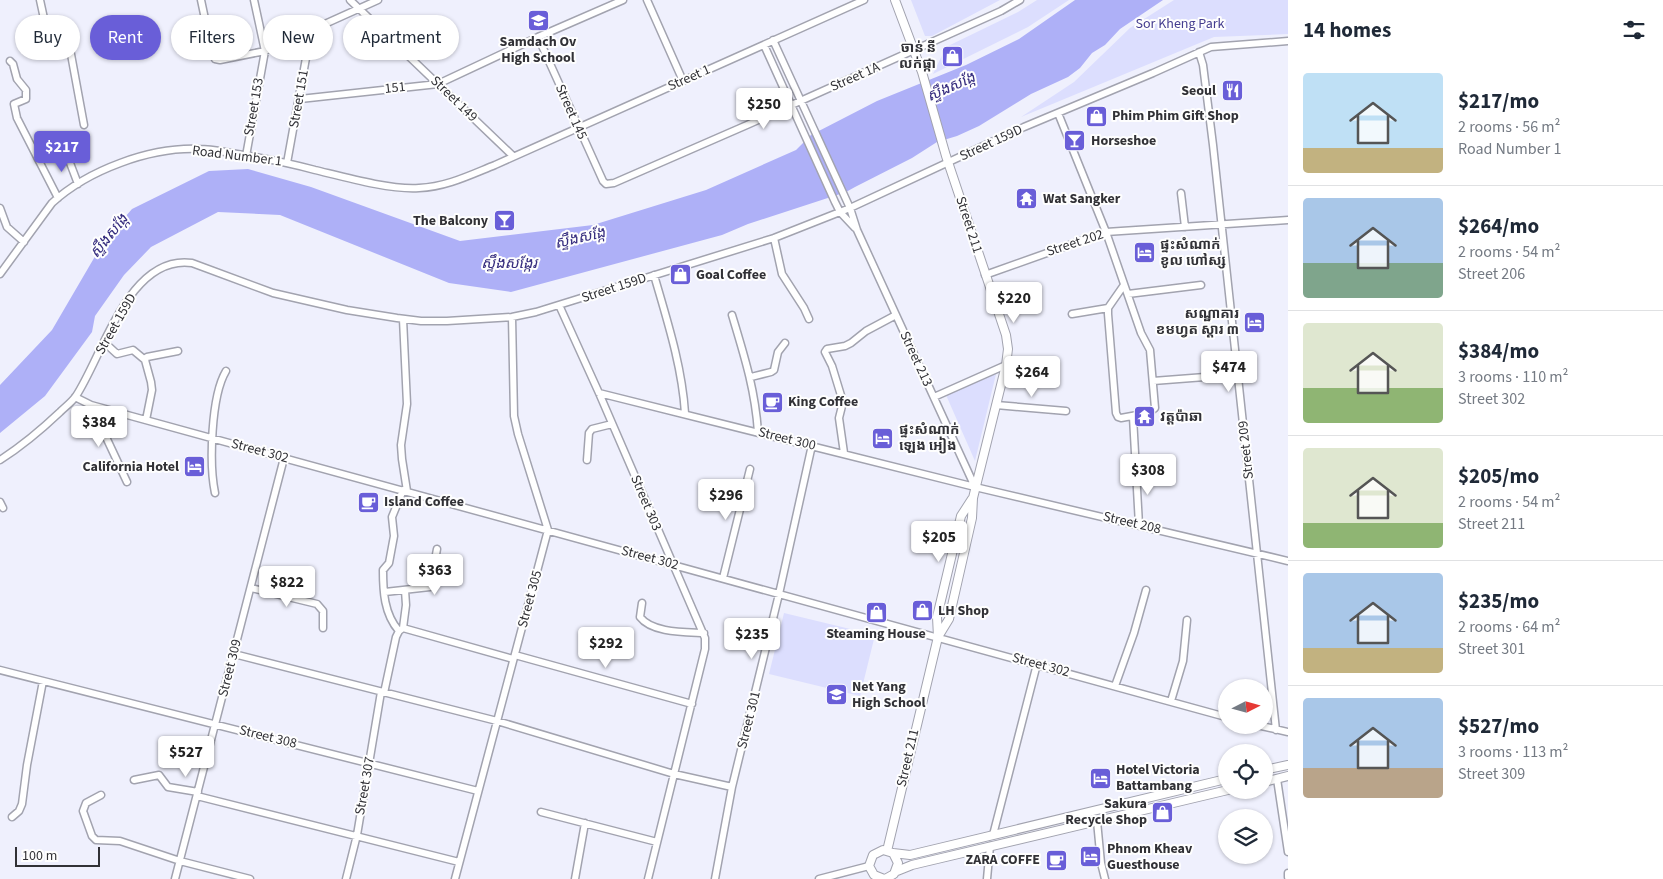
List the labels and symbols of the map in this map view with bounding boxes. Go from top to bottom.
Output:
school or university icon: Samdach Ov High School [526,8,550,32]
park label: Sor Kheng Park [1135,14,1225,34]
place label: Samdach Ov High School [500,32,577,68]
place label: ចាន់ នី លក់ផ្កា [899,38,936,74]
shop icon: ចាន់ នី លក់ផ្កា [940,44,964,68]
street label: Street 1A [827,57,883,97]
street label: Street 1 [664,60,714,96]
water label: ស្ទឹងសង្កែ [923,67,979,107]
street label: Street 151 [284,68,314,130]
street label: Street 149 [426,71,482,127]
street label: Street 153 [239,76,269,138]
street label: 151 [384,77,406,99]
restaurant icon: Seoul [1220,79,1244,103]
street label: Street 145 [550,81,592,143]
place label: Seoul [1181,81,1216,101]
pin: $250 [734,88,794,130]
shop icon: Phim Phim Gift Shop [1084,104,1108,128]
place label: Phim Phim Gift Shop [1112,106,1239,126]
street label: Street 159D [956,120,1026,166]
bar icon: Horseshoe [1063,129,1087,153]
pin: $217 [32,130,92,173]
place label: Horseshoe [1091,131,1156,151]
street label: Road Number 1 [191,141,283,171]
temple icon: Wat Sangker [1015,187,1039,211]
place label: Wat Sangker [1043,189,1121,209]
street label: Street 211 [950,194,988,256]
water label: ស្ទឹងសង្កែ [85,209,134,263]
bar icon: The Balcony [492,209,516,233]
place label: The Balcony [413,211,489,231]
water label: ស្ទឹងសង្កែ [553,222,608,254]
street label: Street 202 [1044,224,1106,262]
place label: ផ្ទះសំណាក់ ខូល ហៅស្ស [1160,235,1226,271]
hotel icon: ផ្ទះសំណាក់ ខូល ហៅស្ស [1132,241,1156,265]
water label: ស្ទឹងសង្កែរ [481,253,538,274]
shop icon: Goal Coffee [668,263,692,287]
place label: Goal Coffee [696,265,766,285]
street label: Street 159D [579,268,649,308]
pin: $220 [984,282,1044,324]
street label: Street 159D [90,290,142,358]
place label: សណ្ឋាគារ ខមហ្វត ស្តារ ៣ [1156,304,1239,340]
hotel icon: សណ្ឋាគារ ខមហ្វត ស្តារ ៣ [1243,310,1267,334]
street label: Street 213 [895,328,937,390]
pin: $474 [1199,350,1259,393]
pin: $264 [1002,356,1062,398]
cafe icon: King Coffee [760,390,784,414]
place label: King Coffee [788,392,858,412]
temple icon: វត្តប៉ាឆា [1132,405,1156,429]
pin: $384 [69,406,129,448]
place label: វត្តប៉ាឆា [1160,407,1203,427]
place label: ផ្ទះសំណាក់ ឡេង អៀង [899,420,960,456]
street label: Street 209 [1233,420,1259,480]
street label: Street 300 [756,422,818,456]
hotel icon: ផ្ទះសំណាក់ ឡេង អៀង [871,426,895,450]
street label: Street 302 [229,434,291,468]
pin: $308 [1118,454,1178,496]
hotel icon: California Hotel [183,455,207,479]
place label: California Hotel [82,457,179,477]
street label: Street 303 [625,472,667,534]
pin: $296 [696,478,756,521]
cafe icon: Island Coffee [356,490,380,514]
place label: Island Coffee [384,492,464,512]
street label: Street 208 [1101,507,1163,539]
pin: $205 [909,520,969,563]
street label: Street 302 [619,541,681,575]
pin: $363 [405,554,465,596]
pin: $822 [257,566,317,608]
street label: Street 305 [513,568,547,630]
shop icon: LH Shop [910,599,934,623]
shop icon: Steaming House [864,600,888,624]
place label: LH Shop [938,601,989,621]
pin: $235 [722,618,782,660]
place label: Steaming House [826,624,926,644]
pin: $292 [576,626,636,669]
street label: Street 309 [213,637,247,699]
street label: Street 302 [1010,648,1072,682]
place label: Net Yang High School [852,677,925,713]
north arrow [1218,679,1272,734]
school or university icon: Net Yang High School [824,683,848,707]
street label: Street 301 [732,689,766,751]
street label: Street 308 [237,720,299,754]
street label: Street 211 [892,727,924,789]
pin: $527 [156,736,216,778]
street label: Street 307 [350,755,380,817]
place label: Hotel Victoria Battambang [1116,760,1200,796]
hotel icon: Hotel Victoria Battambang [1088,766,1112,790]
place label: Sakura Recycle Shop [1065,794,1147,830]
shop icon: Sakura Recycle Shop [1151,800,1175,824]
place label: Phnom Kheav Guesthouse [1107,839,1193,875]
scale bar [15,844,100,867]
hotel icon: Phnom Kheav Guesthouse [1079,845,1103,869]
cafe icon: ZARA COFFE [1044,848,1068,872]
place label: ZARA COFFE [966,850,1040,870]

